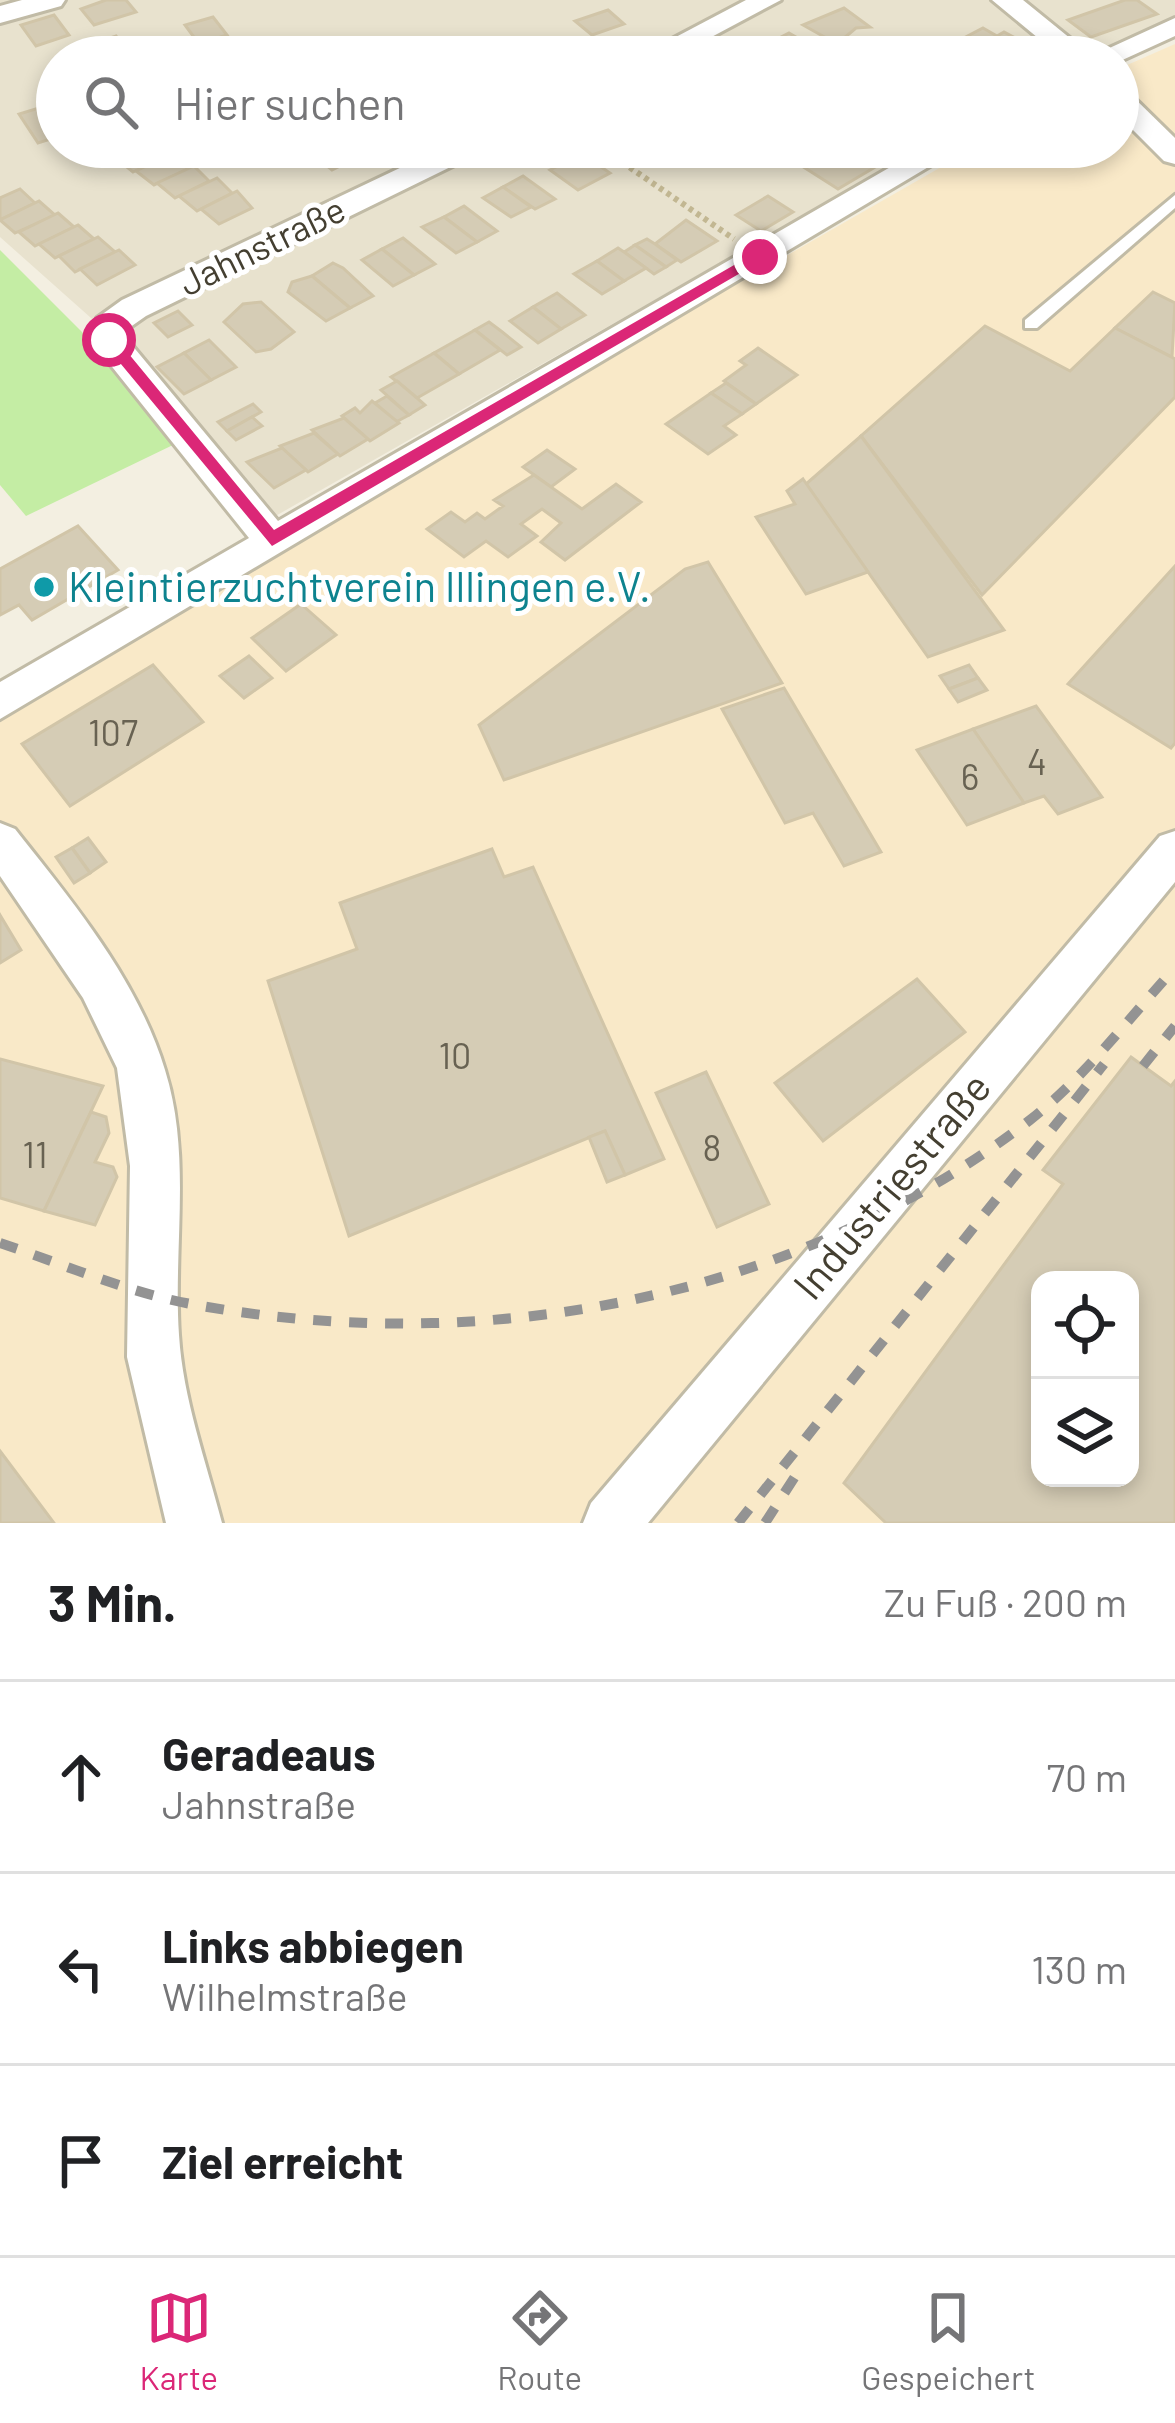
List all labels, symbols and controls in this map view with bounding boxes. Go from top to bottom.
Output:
search box [36,36,1139,168]
icon: search [78,69,144,135]
text: Hier suchen [174,75,406,129]
street label: Jahnstraße [171,186,351,303]
route end [733,230,787,284]
route start [82,313,136,367]
place label: Kleintierzuchtverein Illingen e.V. [68,560,651,611]
marker: Kleintierzuchtverein Illingen e.V. [31,574,57,600]
house number: 107 [88,710,138,753]
house number: 4 [1027,739,1047,782]
house number: 6 [961,754,979,797]
house number: 10 [439,1033,471,1076]
street label: Industriestraße [781,1061,1000,1308]
house number: 8 [703,1125,721,1168]
house number: 11 [22,1132,48,1175]
map controls [1031,1271,1139,1487]
button: locate [1031,1271,1139,1379]
button: layers [1031,1379,1139,1487]
text: 3 Min. [48,1571,176,1632]
text: Zu Fuß · 200 m [884,1578,1127,1625]
text: Geradeaus [162,1726,375,1780]
icon: ahead [48,1744,114,1810]
text: 70 m [1046,1753,1127,1800]
text: Jahnstraße [162,1780,356,1827]
text: Links abbiegen [162,1918,464,1972]
icon: left [48,1936,114,2002]
text: 130 m [1031,1945,1127,1992]
text: Wilhelmstraße [162,1972,407,2019]
icon: arrive [48,2128,114,2194]
text: Ziel erreicht [162,2134,403,2188]
tab: Karte [140,2285,218,2397]
tab: Route [497,2285,582,2397]
tab: Gespeichert [861,2285,1035,2397]

